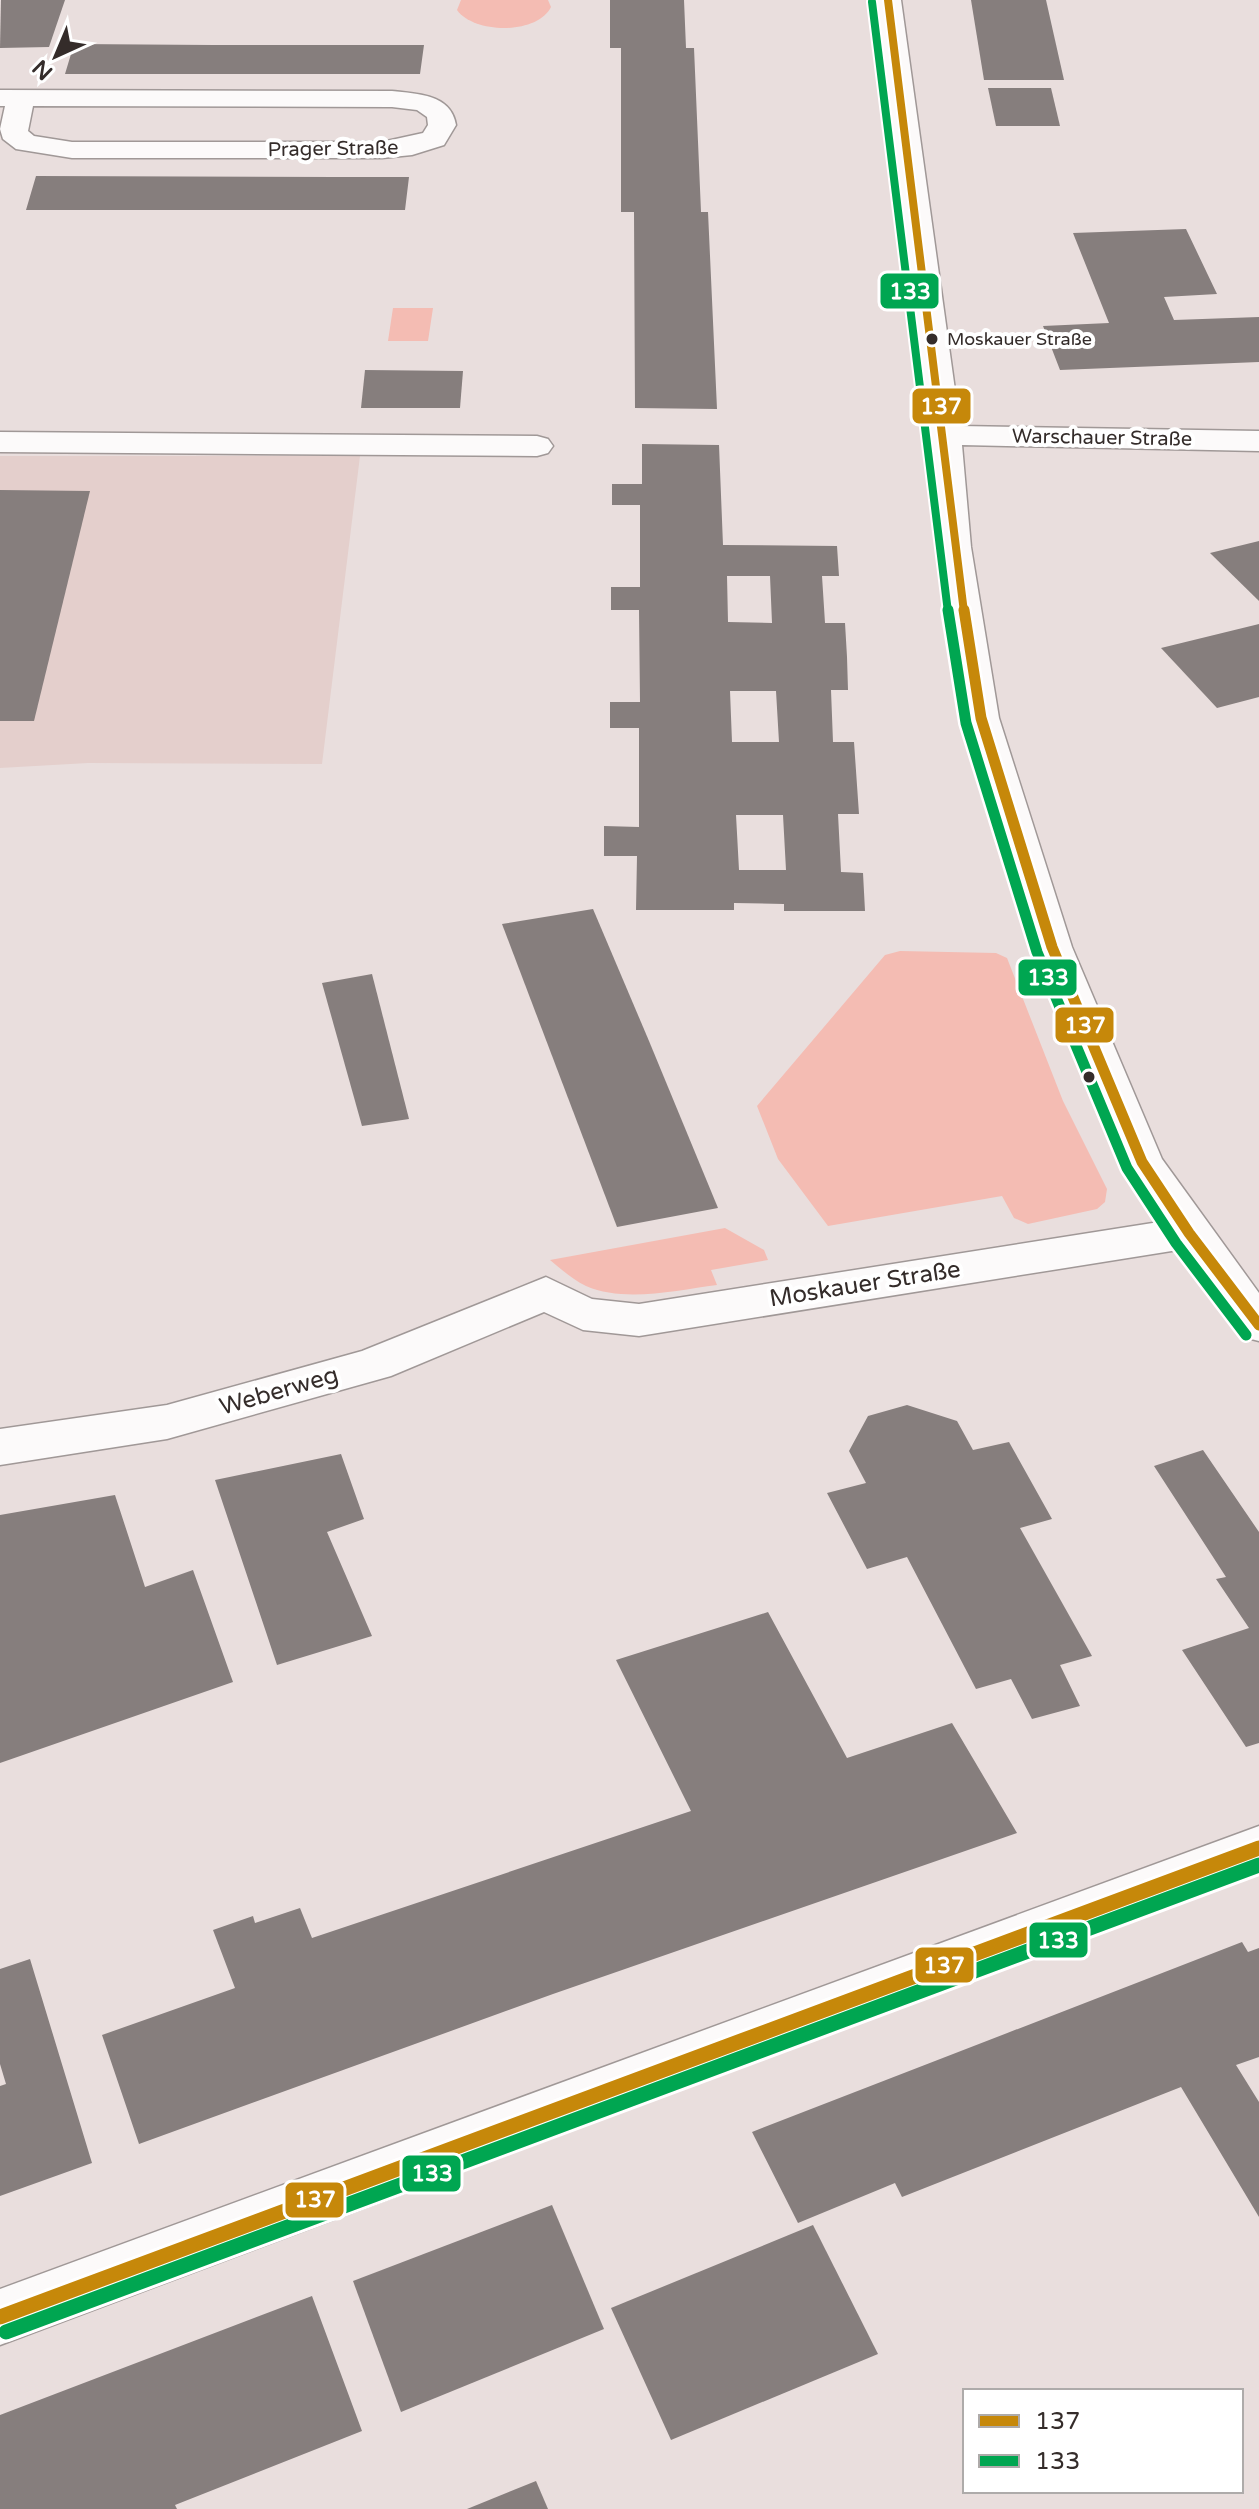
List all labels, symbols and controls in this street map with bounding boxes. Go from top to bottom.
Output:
north arrow [16,16,96,96]
text: N [27,54,58,85]
street label: Prager Straße [267,136,399,162]
line badge: 133 [879,272,940,310]
text: 133 [889,279,931,305]
place label: Moskauer Straße [947,328,1092,350]
marker: Moskauer Straße [924,331,940,347]
line badge: 137 [911,387,972,425]
text: 137 [920,394,962,420]
street label: Warschauer Straße [1012,424,1192,452]
line badge: 133 [1017,958,1078,997]
text: 133 [1027,965,1069,991]
line badge: 137 [1054,1006,1115,1044]
text: 137 [1064,1013,1106,1039]
unlabelled marker [1081,1069,1097,1085]
street label: Moskauer Straße [767,1255,963,1313]
street label: Weberweg [216,1360,342,1422]
line badge: 133 [1028,1921,1089,1959]
text: 133 [1037,1928,1079,1954]
line badge: 137 [914,1946,975,1984]
text: 137 [923,1953,965,1979]
line badge: 133 [401,2154,462,2193]
text: 133 [411,2161,453,2187]
line badge: 137 [284,2181,345,2219]
text: 137 [294,2187,336,2213]
legend [963,2389,1243,2493]
text: 137 [1035,2407,1080,2436]
text: 133 [1035,2447,1080,2476]

